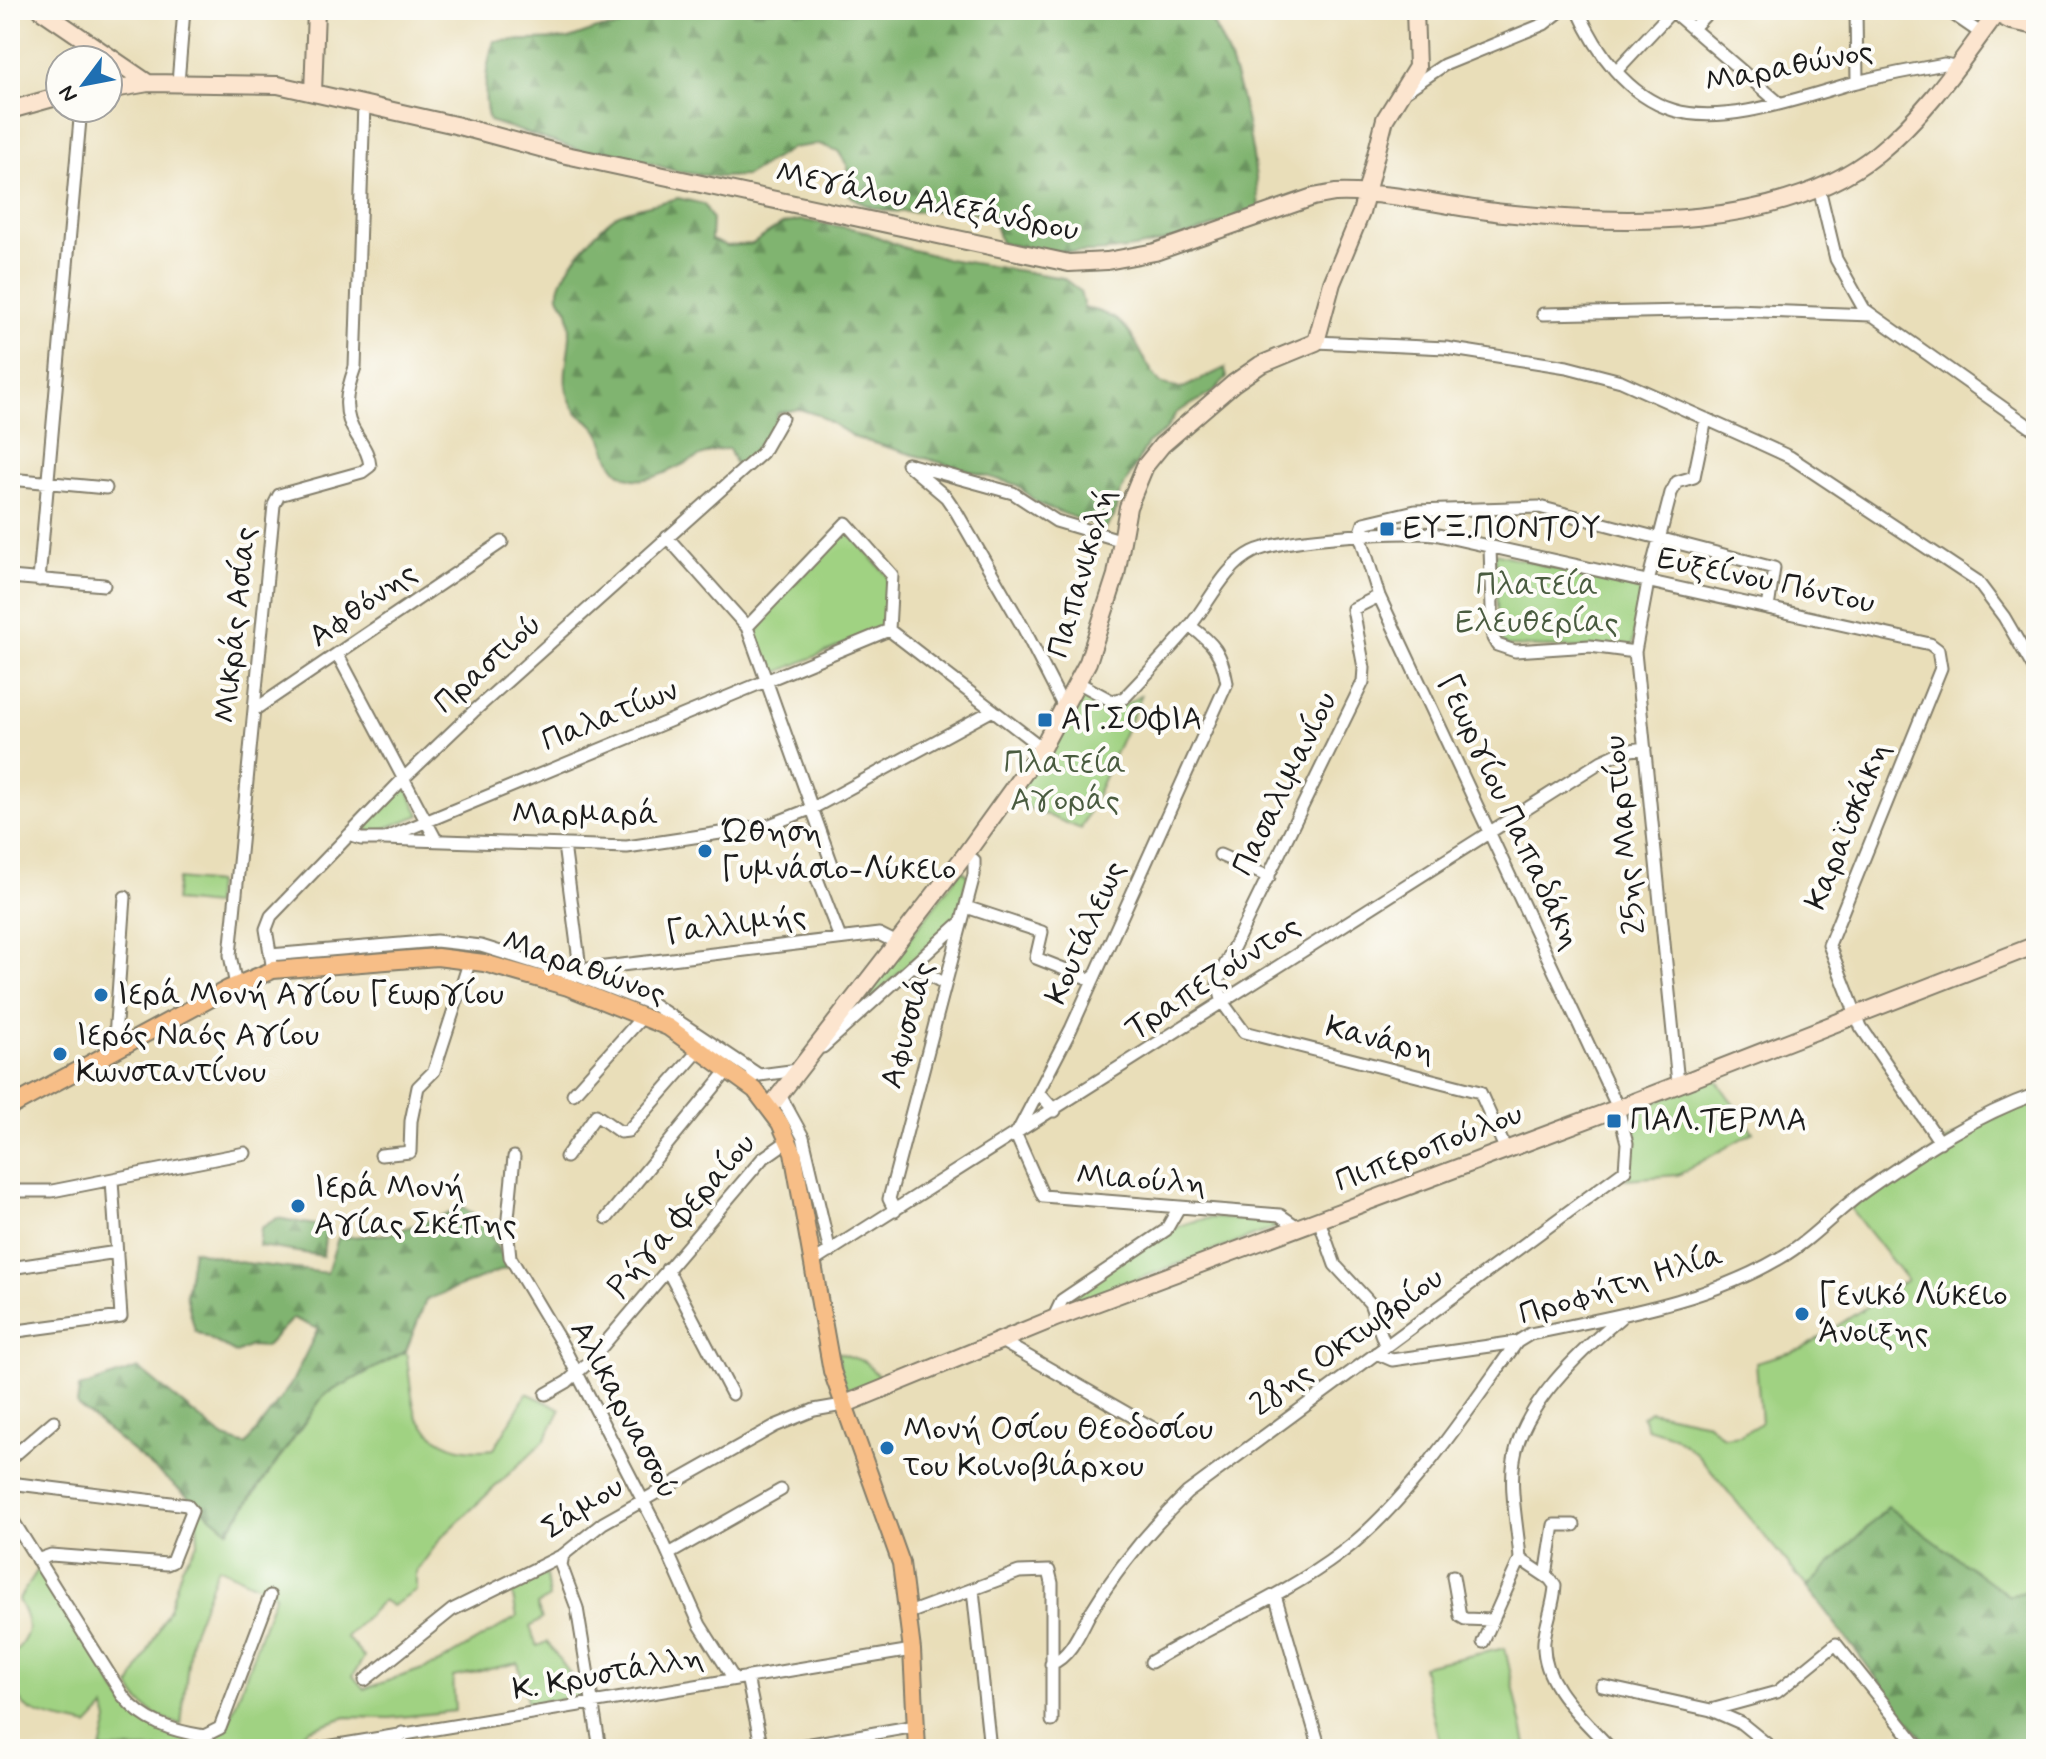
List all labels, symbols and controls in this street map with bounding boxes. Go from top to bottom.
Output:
street label: Μαραθώνος [1701,30,1877,104]
north arrow [44,44,124,124]
text: N [53,80,84,107]
street label: Μεγάλου Αλεξάνδρου [772,152,1082,252]
street label: Παπανικολή [1038,483,1126,663]
place label: ΕΥΞ.ΠΟΝΤΟΥ [1403,508,1601,550]
marker: ΕΥΞ.ΠΟΝΤΟΥ [1378,520,1396,538]
street label: Μικράς Ασίας [205,525,267,725]
street label: Ευξείνου Πόντου [1653,537,1879,625]
street label: Αφθόνης [300,552,426,658]
park label: Πλατεία Ελευθερίας [1455,565,1619,644]
street label: Πραστιού [425,604,551,724]
street label: Γεωργίου Παπαδάκη [1427,668,1591,956]
street label: Παλατίων [536,670,684,762]
street label: Πασαλιμανίου [1222,685,1348,883]
place label: ΑΓ.ΣΟΦΙΑ [1061,699,1202,741]
marker: ΑΓ.ΣΟΦΙΑ [1036,711,1054,729]
street label: 25ης Μαρτίου [1594,733,1656,937]
street label: Καραϊσκάκη [1795,736,1901,916]
park label: Πλατεία Αγοράς [1004,743,1126,822]
street label: Μαρμαρά [512,794,658,836]
place label: Ώθηση Γυμνάσιο-Λύκειο [721,812,956,891]
marker: Ώθηση Γυμνάσιο-Λύκειο [696,842,714,860]
street label: Κουτάλεως [1036,855,1136,1011]
street label: Γαλλιμής [663,896,809,954]
street label: Τραπεζούντος [1117,906,1309,1050]
street label: Μαραθώνος [497,920,671,1016]
street label: Αφυσσιάς [871,957,945,1093]
place label: Ιερά Μονή Αγίου Γεωργίου [117,974,504,1016]
marker: Ιερά Μονή Αγίου Γεωργίου [92,986,110,1004]
street label: Κανάρη [1321,1006,1439,1074]
place label: Ιερός Ναός Αγίου Κωνσταντίνου [76,1015,319,1094]
marker: Ιερός Ναός Αγίου Κωνσταντίνου [51,1045,69,1063]
street label: Πιπεροπούλου [1329,1093,1529,1203]
place label: ΠΑΛ.ΤΕΡΜΑ [1630,1100,1807,1142]
marker: ΠΑΛ.ΤΕΡΜΑ [1605,1112,1623,1130]
street label: Ρήγα Φεραίου [599,1124,765,1308]
street label: Μιαούλη [1075,1155,1207,1205]
place label: Ιερά Μονή Αγίας Σκέπης [314,1167,517,1246]
marker: Ιερά Μονή Αγίας Σκέπης [289,1197,307,1215]
street label: Προφήτη Ηλία [1514,1234,1728,1336]
street label: 28ης Οκτωβρίου [1242,1258,1452,1426]
place label: Γενικό Λύκειο Άνοιξης [1818,1275,2008,1354]
marker: Γενικό Λύκειο Άνοιξης [1793,1305,1811,1323]
street label: Αλικαρνασσού [559,1313,689,1507]
place label: Μονή Οσίου Θεοδοσίου του Κοινοβιάρχου [902,1409,1213,1488]
marker: Μονή Οσίου Θεοδοσίου του Κοινοβιάρχου [878,1439,896,1457]
street label: Σάμου [534,1466,632,1550]
street label: Κ. Κρυστάλλη [509,1637,707,1711]

